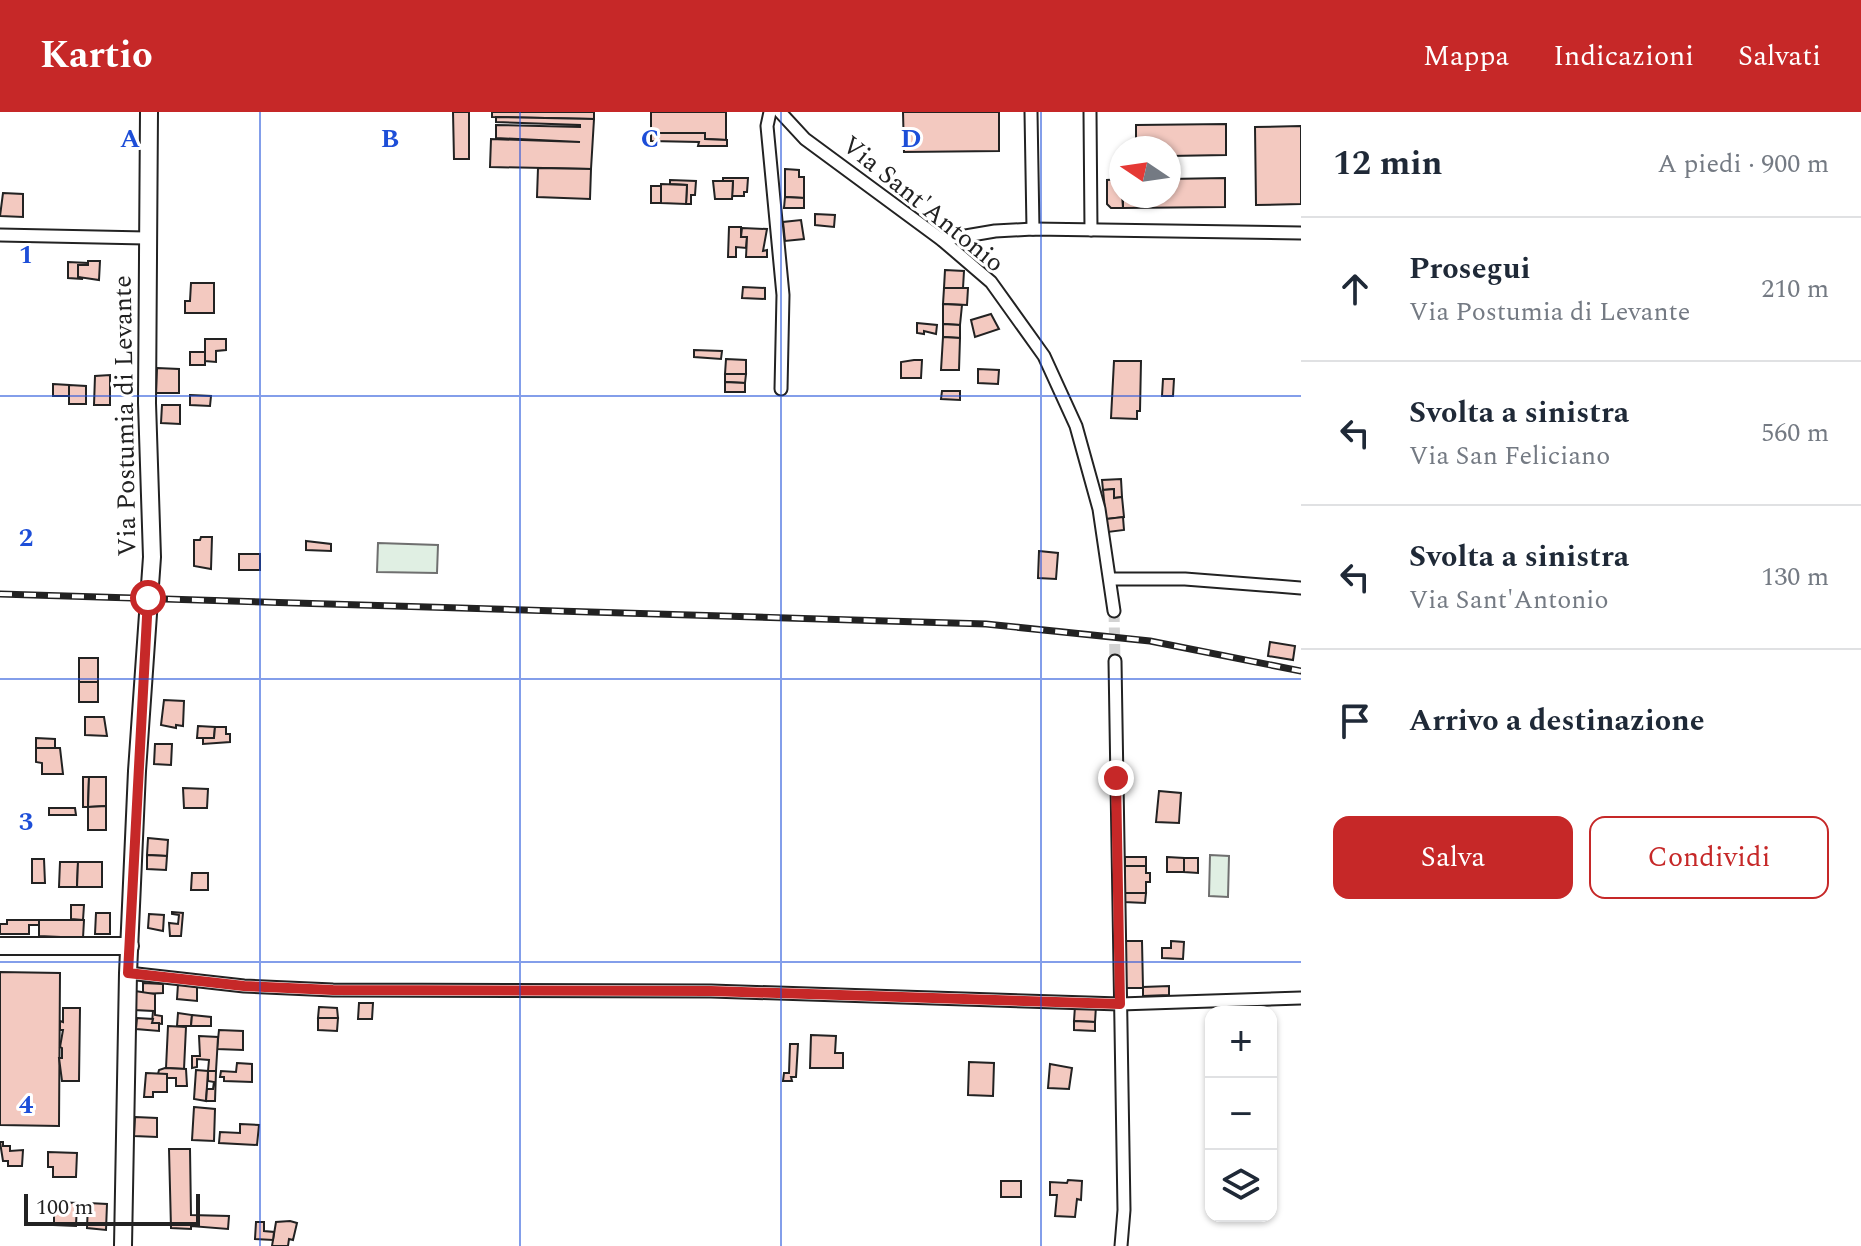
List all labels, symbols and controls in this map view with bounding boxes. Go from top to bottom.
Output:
text: Kartio [40,27,153,85]
text: Mappa [1423,35,1509,78]
text: Indicazioni [1553,35,1694,78]
text: Salvati [1738,35,1821,78]
text: A [120,119,140,159]
text: B [381,119,399,159]
text: C [641,119,659,159]
text: D [901,119,921,159]
street label: Via Sant'Antonio [833,126,1013,282]
north arrow [1109,136,1181,208]
text: 12 min [1333,138,1443,190]
text: A piedi · 900 m [1658,144,1829,184]
text: 1 [19,235,33,275]
text: Prosegui [1409,246,1530,292]
icon: ahead [1333,267,1377,311]
text: 210 m [1761,269,1829,309]
street label: Via Postumia di Levante [103,275,147,557]
text: Via Postumia di Levante [1409,292,1690,332]
text: Svolta a sinistra [1409,390,1629,436]
icon: left [1333,411,1377,455]
text: 560 m [1761,413,1829,453]
text: Via San Feliciano [1409,436,1610,476]
text: 2 [19,518,33,558]
text: Svolta a sinistra [1409,534,1629,580]
icon: left [1333,555,1377,599]
text: 130 m [1761,557,1829,597]
route start [130,580,166,616]
text: Via Sant'Antonio [1409,580,1609,620]
text: Arrivo a destinazione [1409,698,1705,744]
icon: arrive [1333,699,1377,743]
route end [1098,760,1134,796]
text: 3 [19,802,33,842]
button: Salva [1333,816,1573,899]
button: Condividi [1589,816,1829,899]
map controls [1205,1006,1277,1222]
button: + [1205,1006,1277,1078]
button: − [1205,1078,1277,1150]
text: 4 [19,1085,34,1125]
button: layers [1205,1150,1277,1222]
scale bar [24,1190,200,1226]
text: 100 m [36,1191,93,1224]

